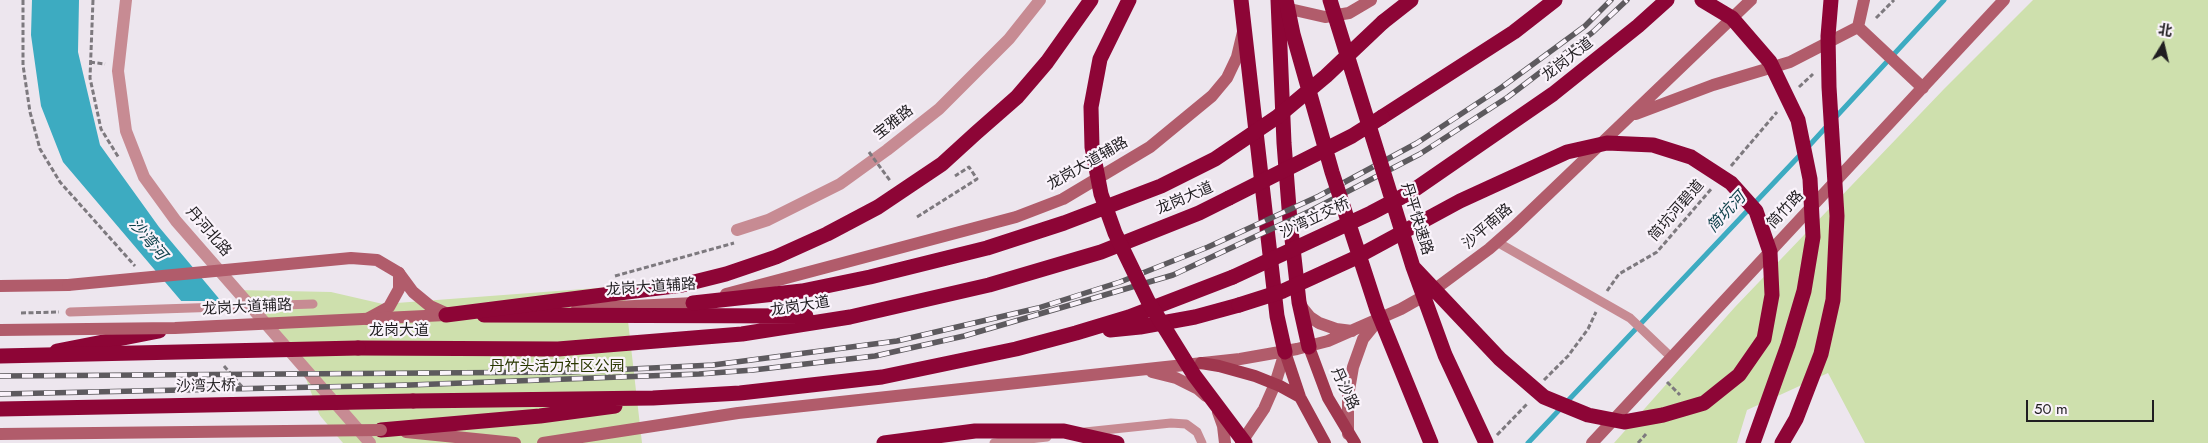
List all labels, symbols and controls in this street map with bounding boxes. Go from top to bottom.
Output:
text: 北 [2157,19,2174,41]
north arrow [2138,20,2188,70]
street label: 龙岗大道 [1539,34,1597,86]
street label: 宝雅路 [871,102,917,144]
street label: 龙岗大道辅路 [1045,134,1131,194]
street label: 简坑河碧道 [1646,177,1708,245]
street label: 龙岗大道 [1154,179,1216,219]
street label: 丹平快速路 [1396,181,1436,257]
street label: 简竹路 [1764,187,1808,233]
water label: 简坑河 [1704,189,1750,237]
street label: 沙湾立交桥 [1277,195,1353,243]
street label: 沙平南路 [1459,201,1517,253]
street label: 丹河北路 [182,203,234,261]
water label: 沙湾河 [124,215,170,265]
street label: 龙岗大道辅路 [605,276,697,300]
street label: 龙岗大道 [769,293,831,321]
street label: 龙岗大道辅路 [202,297,292,319]
street label: 龙岗大道 [369,322,429,340]
park label: 丹竹头活力社区公园 [490,358,624,376]
street label: 丹沙路 [1326,365,1362,413]
street label: 沙湾大桥 [176,377,236,397]
scale bar [2028,390,2156,422]
text: 50 m [2034,398,2068,420]

